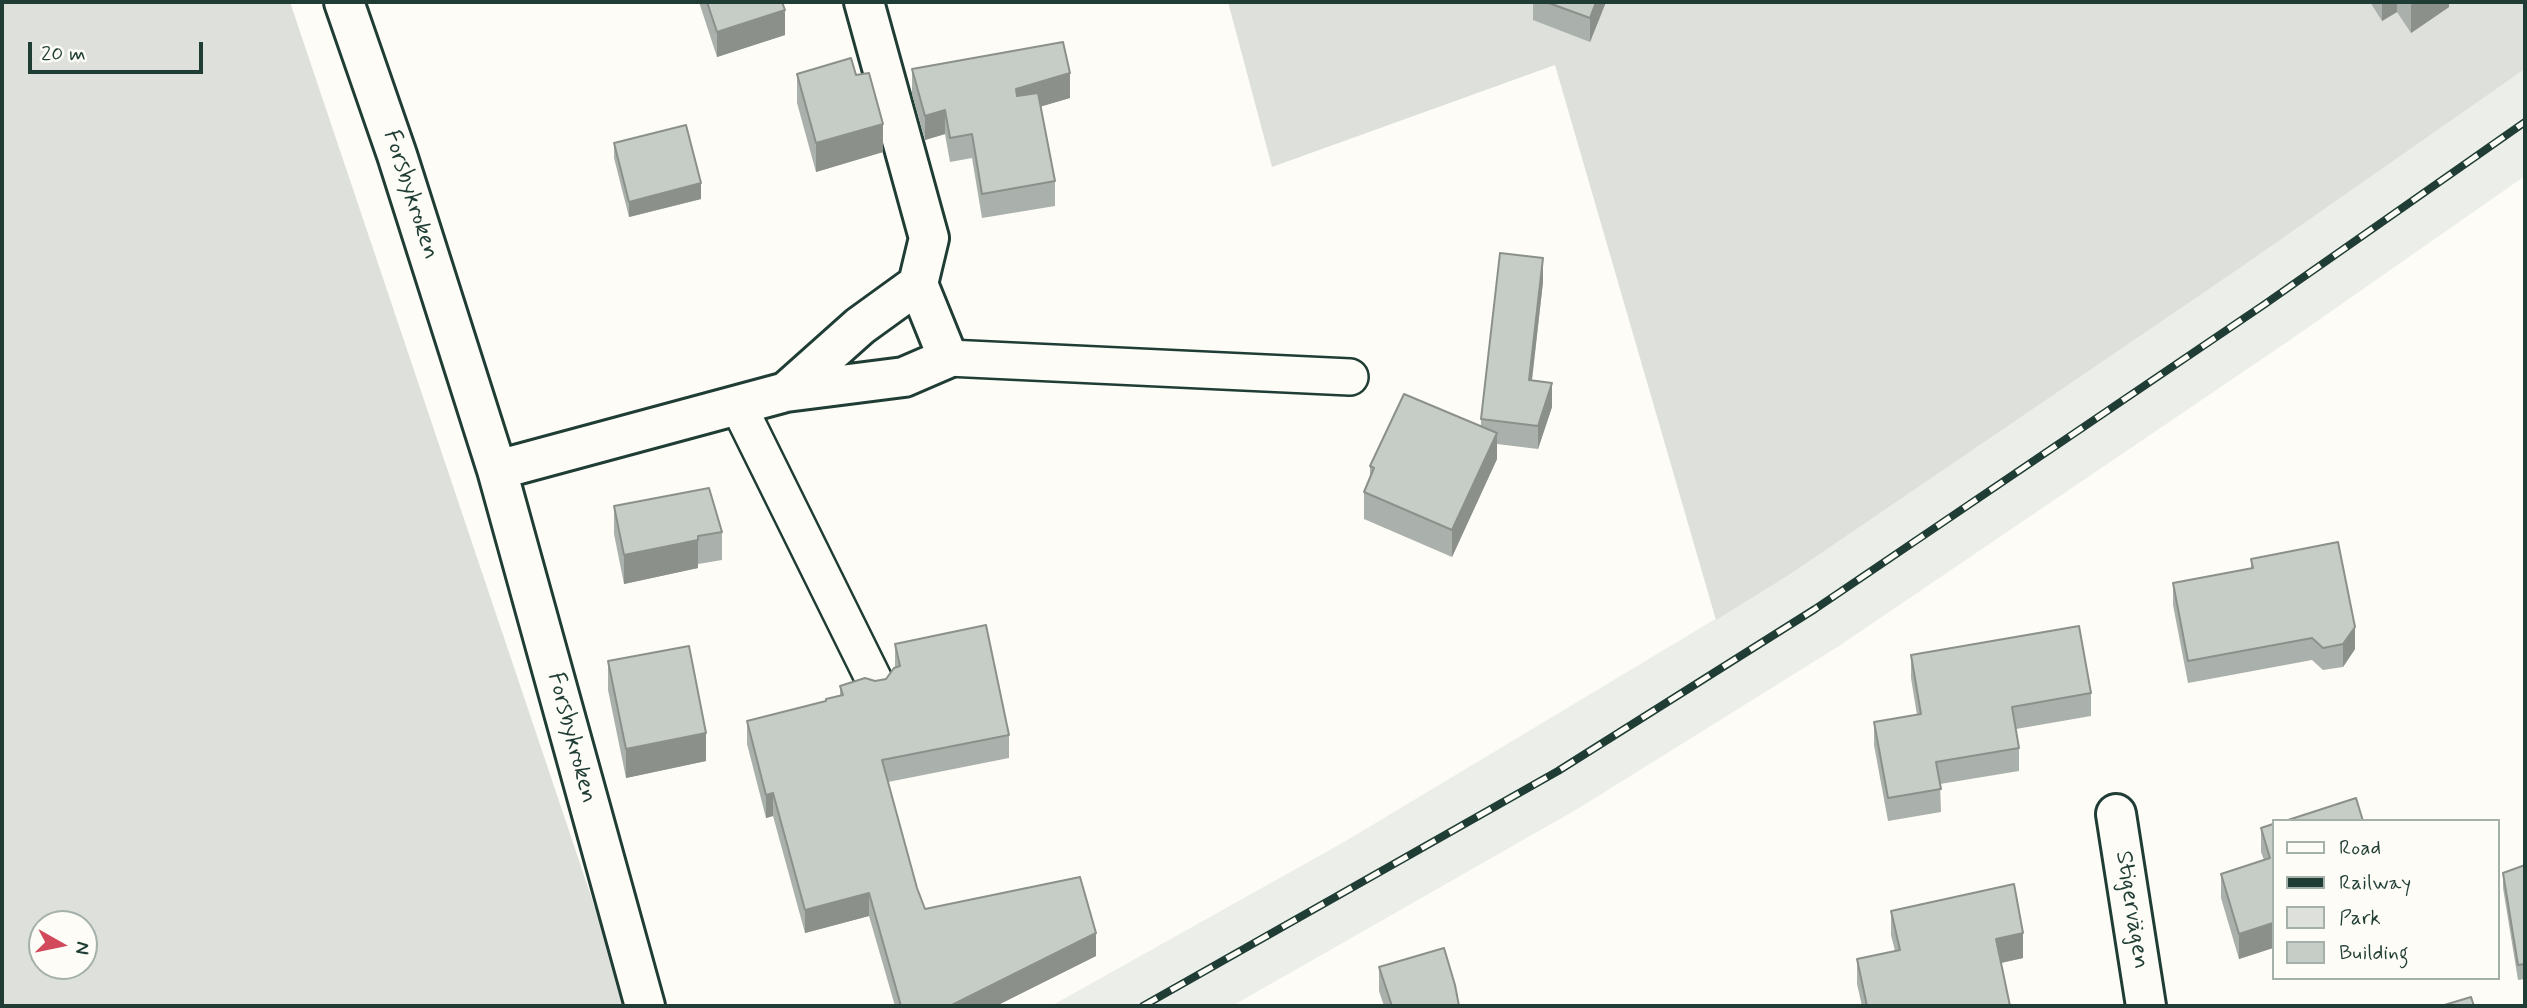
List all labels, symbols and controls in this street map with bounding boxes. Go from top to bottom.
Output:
scale bar [32,28,206,72]
text: 20 m [41,40,86,68]
street label: Forsbykroken [376,127,444,263]
street label: Forsbykroken [540,669,602,807]
legend [2272,819,2499,980]
text: Road [2339,834,2381,862]
street label: Stigervägen [2107,849,2155,971]
text: Railway [2339,869,2411,897]
text: Park [2339,904,2381,932]
north arrow [28,910,98,980]
text: Building [2339,939,2409,967]
text: N [69,940,96,956]

